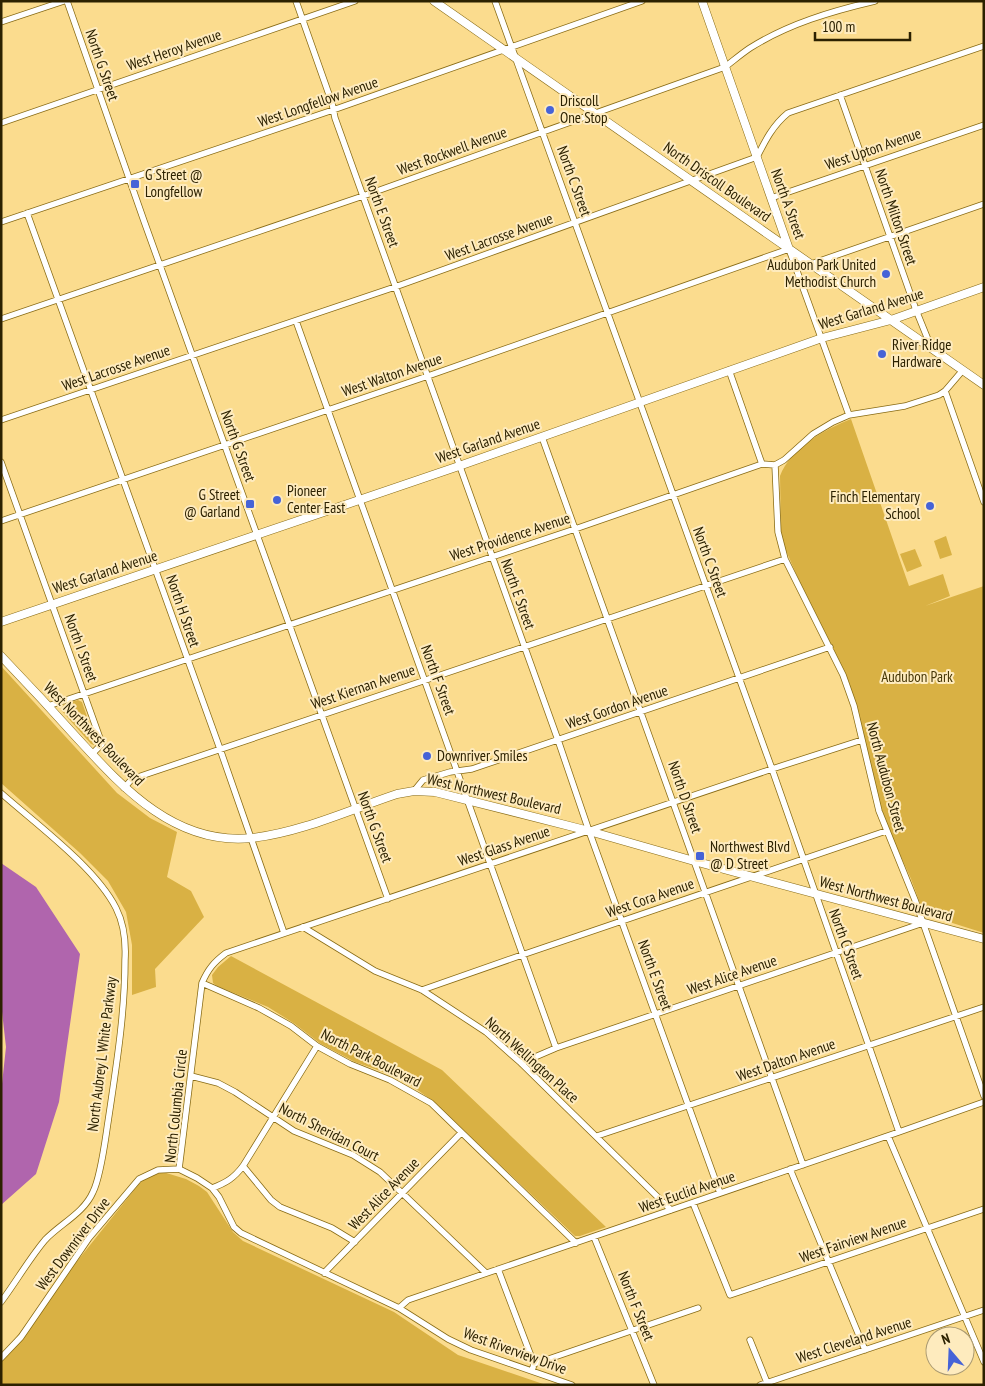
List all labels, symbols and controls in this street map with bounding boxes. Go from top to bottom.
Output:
scale bar [815,10,910,42]
text: 100 m [822,17,855,36]
street label: West Heroy Avenue [124,24,224,75]
street label: North G Street [81,27,124,103]
street label: West Longfellow Avenue [255,72,380,131]
place label: Driscoll One Stop [560,91,608,127]
marker: Driscoll One Stop [544,104,556,116]
street label: West Rockwell Avenue [395,122,509,179]
street label: West Upton Avenue [822,123,923,174]
street label: North Driscoll Boulevard [660,137,775,226]
street label: North C Street [553,143,596,219]
place label: G Street @ Longfellow [145,165,203,201]
street label: North A Street [767,166,810,242]
street label: North Milton Street [871,166,922,267]
street label: North E Street [361,174,404,250]
marker: G Street @ Longfellow [129,178,141,190]
street label: West Lacrosse Avenue [442,208,555,265]
place label: Audubon Park United Methodist Church [767,255,876,291]
marker: Audubon Park United Methodist Church [880,268,892,280]
street label: West Garland Avenue [816,284,926,334]
place label: River Ridge Hardware [892,335,951,371]
street label: West Lacrosse Avenue [59,340,172,395]
street label: West Walton Avenue [339,348,444,401]
marker: River Ridge Hardware [876,348,888,360]
street label: North G Street [217,408,260,484]
street label: West Garland Avenue [433,414,542,467]
place label: Pioneer Center East [287,481,345,517]
place label: G Street @ Garland [184,485,240,521]
place label: Finch Elementary School [830,487,920,523]
marker: Pioneer Center East [271,494,283,506]
marker: G Street @ Garland [244,498,256,510]
marker: Finch Elementary School [924,500,936,512]
street label: West Providence Avenue [447,508,572,565]
street label: North C Street [689,524,732,600]
street label: West Garland Avenue [50,546,160,597]
street label: North E Street [497,556,540,632]
street label: North H Street [162,572,205,649]
street label: North I Street [60,611,102,684]
street label: North F Street [417,642,460,718]
street label: West Kiernan Avenue [308,660,417,713]
park label: Audubon Park [881,667,953,686]
street label: West Northwest Boulevard [40,678,149,790]
street label: West Gordon Avenue [563,680,670,733]
street label: North Audubon Street [863,720,910,834]
place label: Downriver Smiles [437,746,528,765]
marker: Downriver Smiles [421,750,433,762]
street label: North D Street [664,758,707,835]
street label: West Northwest Boulevard [425,769,563,818]
street label: North G Street [354,789,397,865]
street label: West Glass Avenue [455,821,552,870]
place label: Northwest Blvd @ D Street [710,837,790,873]
marker: Northwest Blvd @ D Street [694,850,706,862]
street label: West Northwest Boulevard [817,872,955,925]
street label: West Cora Avenue [603,874,696,921]
street label: North C Street [825,906,868,982]
street label: North E Street [634,937,677,1013]
street label: West Alice Avenue [685,950,779,999]
street label: North Aubrey L White Parkway [83,975,120,1132]
street label: North Wellington Place [482,1013,583,1107]
street label: North Park Boulevard [318,1024,425,1091]
street label: West Dalton Avenue [734,1034,838,1085]
street label: North Columbia Circle [160,1048,191,1164]
street label: North Sheridan Court [276,1098,382,1165]
street label: West Alice Avenue [344,1153,423,1234]
street label: West Euclid Avenue [636,1166,737,1217]
street label: West Downriver Drive [31,1193,114,1294]
street label: West Fairview Avenue [797,1212,909,1267]
street label: North F Street [614,1268,659,1343]
street label: West Cleveland Avenue [794,1312,914,1367]
street label: West Riverview Drive [461,1323,570,1378]
north arrow [925,1326,975,1376]
text: N [939,1329,952,1348]

